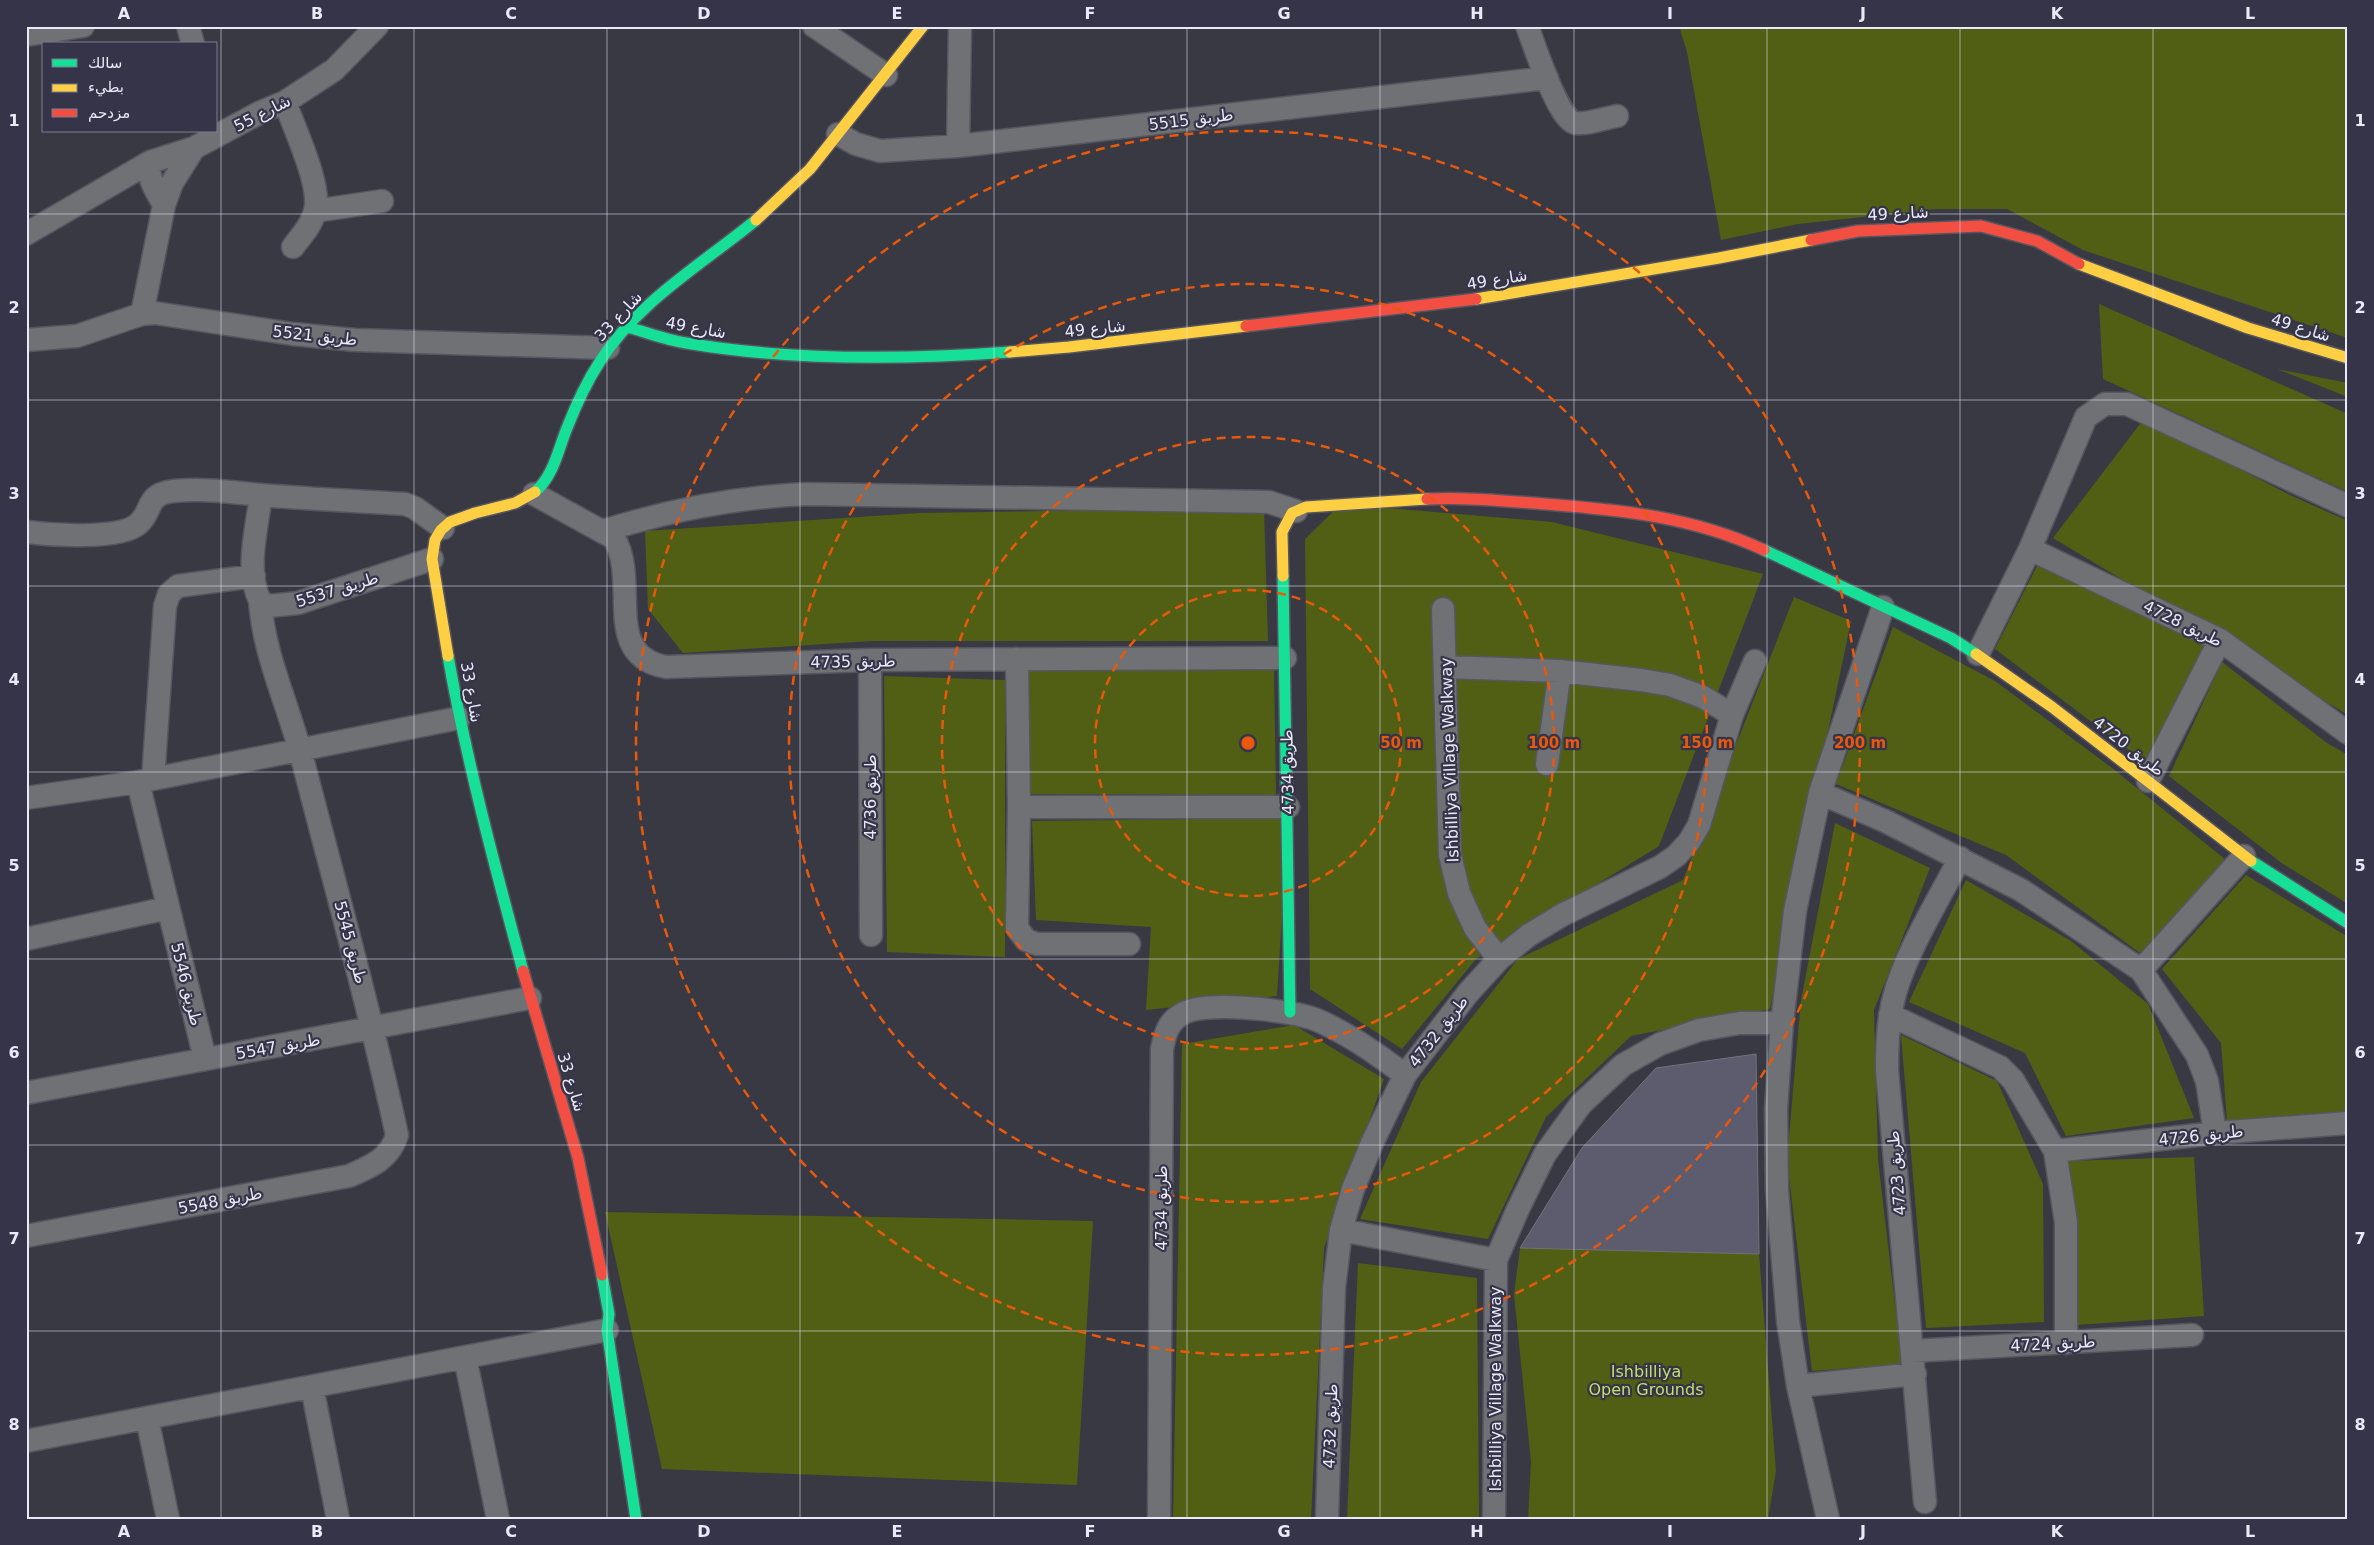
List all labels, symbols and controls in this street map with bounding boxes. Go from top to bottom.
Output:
text: A [118,4,131,23]
text: B [311,4,323,23]
text: C [505,4,517,23]
text: D [697,4,711,23]
text: E [892,4,902,23]
text: F [1085,4,1095,23]
text: G [1277,4,1291,23]
text: H [1470,4,1484,23]
text: I [1667,4,1673,23]
text: J [1859,4,1866,23]
text: K [2051,4,2064,23]
text: L [2245,4,2255,23]
legend [42,42,218,132]
text: سالك [88,54,122,72]
text: بطيء [88,78,124,97]
street label: شارع 55 [231,91,294,137]
text: مزدحم [88,104,130,122]
street label: طريق 5515 [1148,105,1235,135]
text: 1 [8,111,20,130]
text: 1 [2354,111,2366,130]
street label: شارع 49 [1867,202,1929,226]
street label: شارع 49 [1465,265,1529,295]
street label: شارع 33 [591,288,647,346]
text: 2 [8,298,20,317]
text: 2 [2354,298,2366,317]
street label: شارع 49 [2269,309,2333,346]
street label: شارع 49 [664,313,728,343]
street label: شارع 49 [1064,316,1126,342]
street label: طريق 5521 [271,322,358,350]
text: 3 [8,484,20,503]
text: 3 [2354,484,2366,503]
street label: طريق 5537 [294,568,381,612]
street label: طريق 4728 [2140,596,2225,652]
street label: طريق 4735 [810,651,896,673]
street label: Ishbilliya Village Walkway [1436,657,1463,863]
street label: شارع 33 [456,660,486,724]
text: 4 [8,670,20,689]
text: 4 [2354,670,2366,689]
street label: طريق 4720 [2089,713,2168,781]
street label: طريق 4734 [1277,729,1299,815]
centre of rings [1239,734,1257,752]
text: 50 m [1380,734,1422,752]
text: 100 m [1528,734,1580,752]
text: 150 m [1681,734,1733,752]
text: 200 m [1834,734,1886,752]
street label: طريق 4736 [861,754,881,840]
text: 5 [8,856,20,875]
text: 5 [2354,856,2366,875]
street label: طريق 5545 [329,899,371,986]
street label: طريق 5546 [166,941,206,1028]
street label: طريق 4732 [1405,992,1473,1071]
street label: طريق 5547 [234,1030,322,1064]
text: 6 [8,1043,20,1062]
text: 6 [2354,1043,2366,1062]
street label: شارع 33 [553,1050,590,1114]
street label: طريق 4726 [2158,1122,2245,1150]
street label: طريق 4723 [1883,1130,1911,1216]
street label: طريق 4734 [1152,1165,1172,1251]
street label: طريق 5548 [176,1183,264,1219]
text: 7 [8,1229,20,1248]
text: 7 [2354,1229,2366,1248]
street label: Ishbilliya Village Walkway [1486,1287,1505,1491]
street label: طريق 4724 [2010,1332,2096,1356]
park label: Ishbilliya Open Grounds [1588,1362,1704,1399]
street label: طريق 4732 [1320,1383,1342,1469]
text: 8 [8,1415,20,1434]
text: 8 [2354,1415,2366,1434]
text: A [118,1522,131,1541]
text: B [311,1522,323,1541]
text: C [505,1522,517,1541]
text: D [697,1522,711,1541]
text: E [892,1522,902,1541]
text: F [1085,1522,1095,1541]
text: G [1277,1522,1291,1541]
text: H [1470,1522,1484,1541]
text: I [1667,1522,1673,1541]
text: J [1859,1522,1866,1541]
text: K [2051,1522,2064,1541]
text: L [2245,1522,2255,1541]

